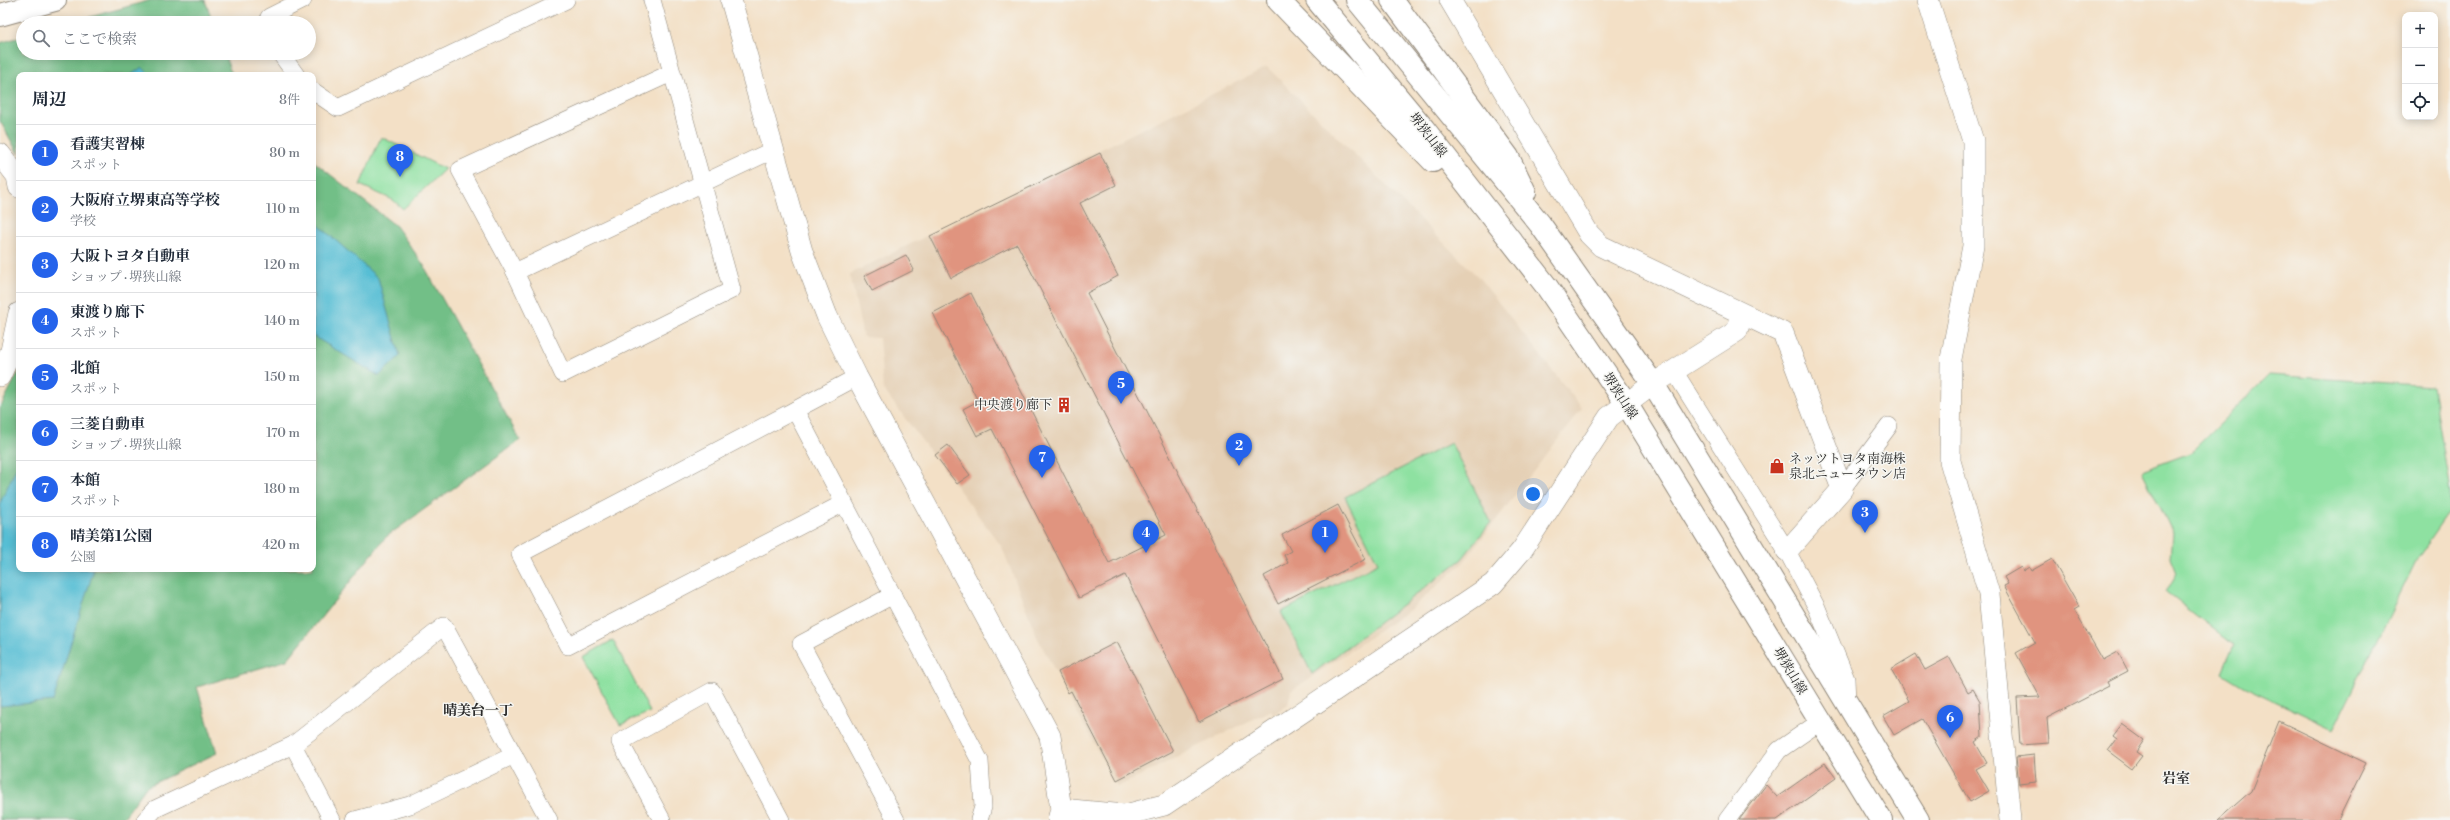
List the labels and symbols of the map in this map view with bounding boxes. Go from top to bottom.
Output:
street label: 堺狭山線 [1406,110,1450,160]
pin: 8 [387,144,413,177]
street label: 堺狭山線 [1599,370,1641,422]
pin: 5 [1108,371,1134,404]
building icon: 中央渡り廊下 [1055,396,1073,414]
place label: 中央渡り廊下 [974,397,1052,413]
pin: 2 [1226,433,1252,466]
pin: 7 [1029,445,1055,478]
place label: ネッツトヨタ南海株 泉北ニュータウン店 [1789,451,1906,482]
shop icon: ネッツトヨタ南海株 泉北ニュータウン店 [1768,457,1786,475]
your location [1523,484,1543,504]
pin: 3 [1852,500,1878,533]
pin: 4 [1133,520,1159,553]
pin: 1 [1312,520,1338,553]
street label: 堺狭山線 [1770,645,1810,697]
district label: 晴美台一丁 [443,702,513,720]
pin: 6 [1937,705,1963,738]
district label: 岩室 [2162,770,2190,788]

